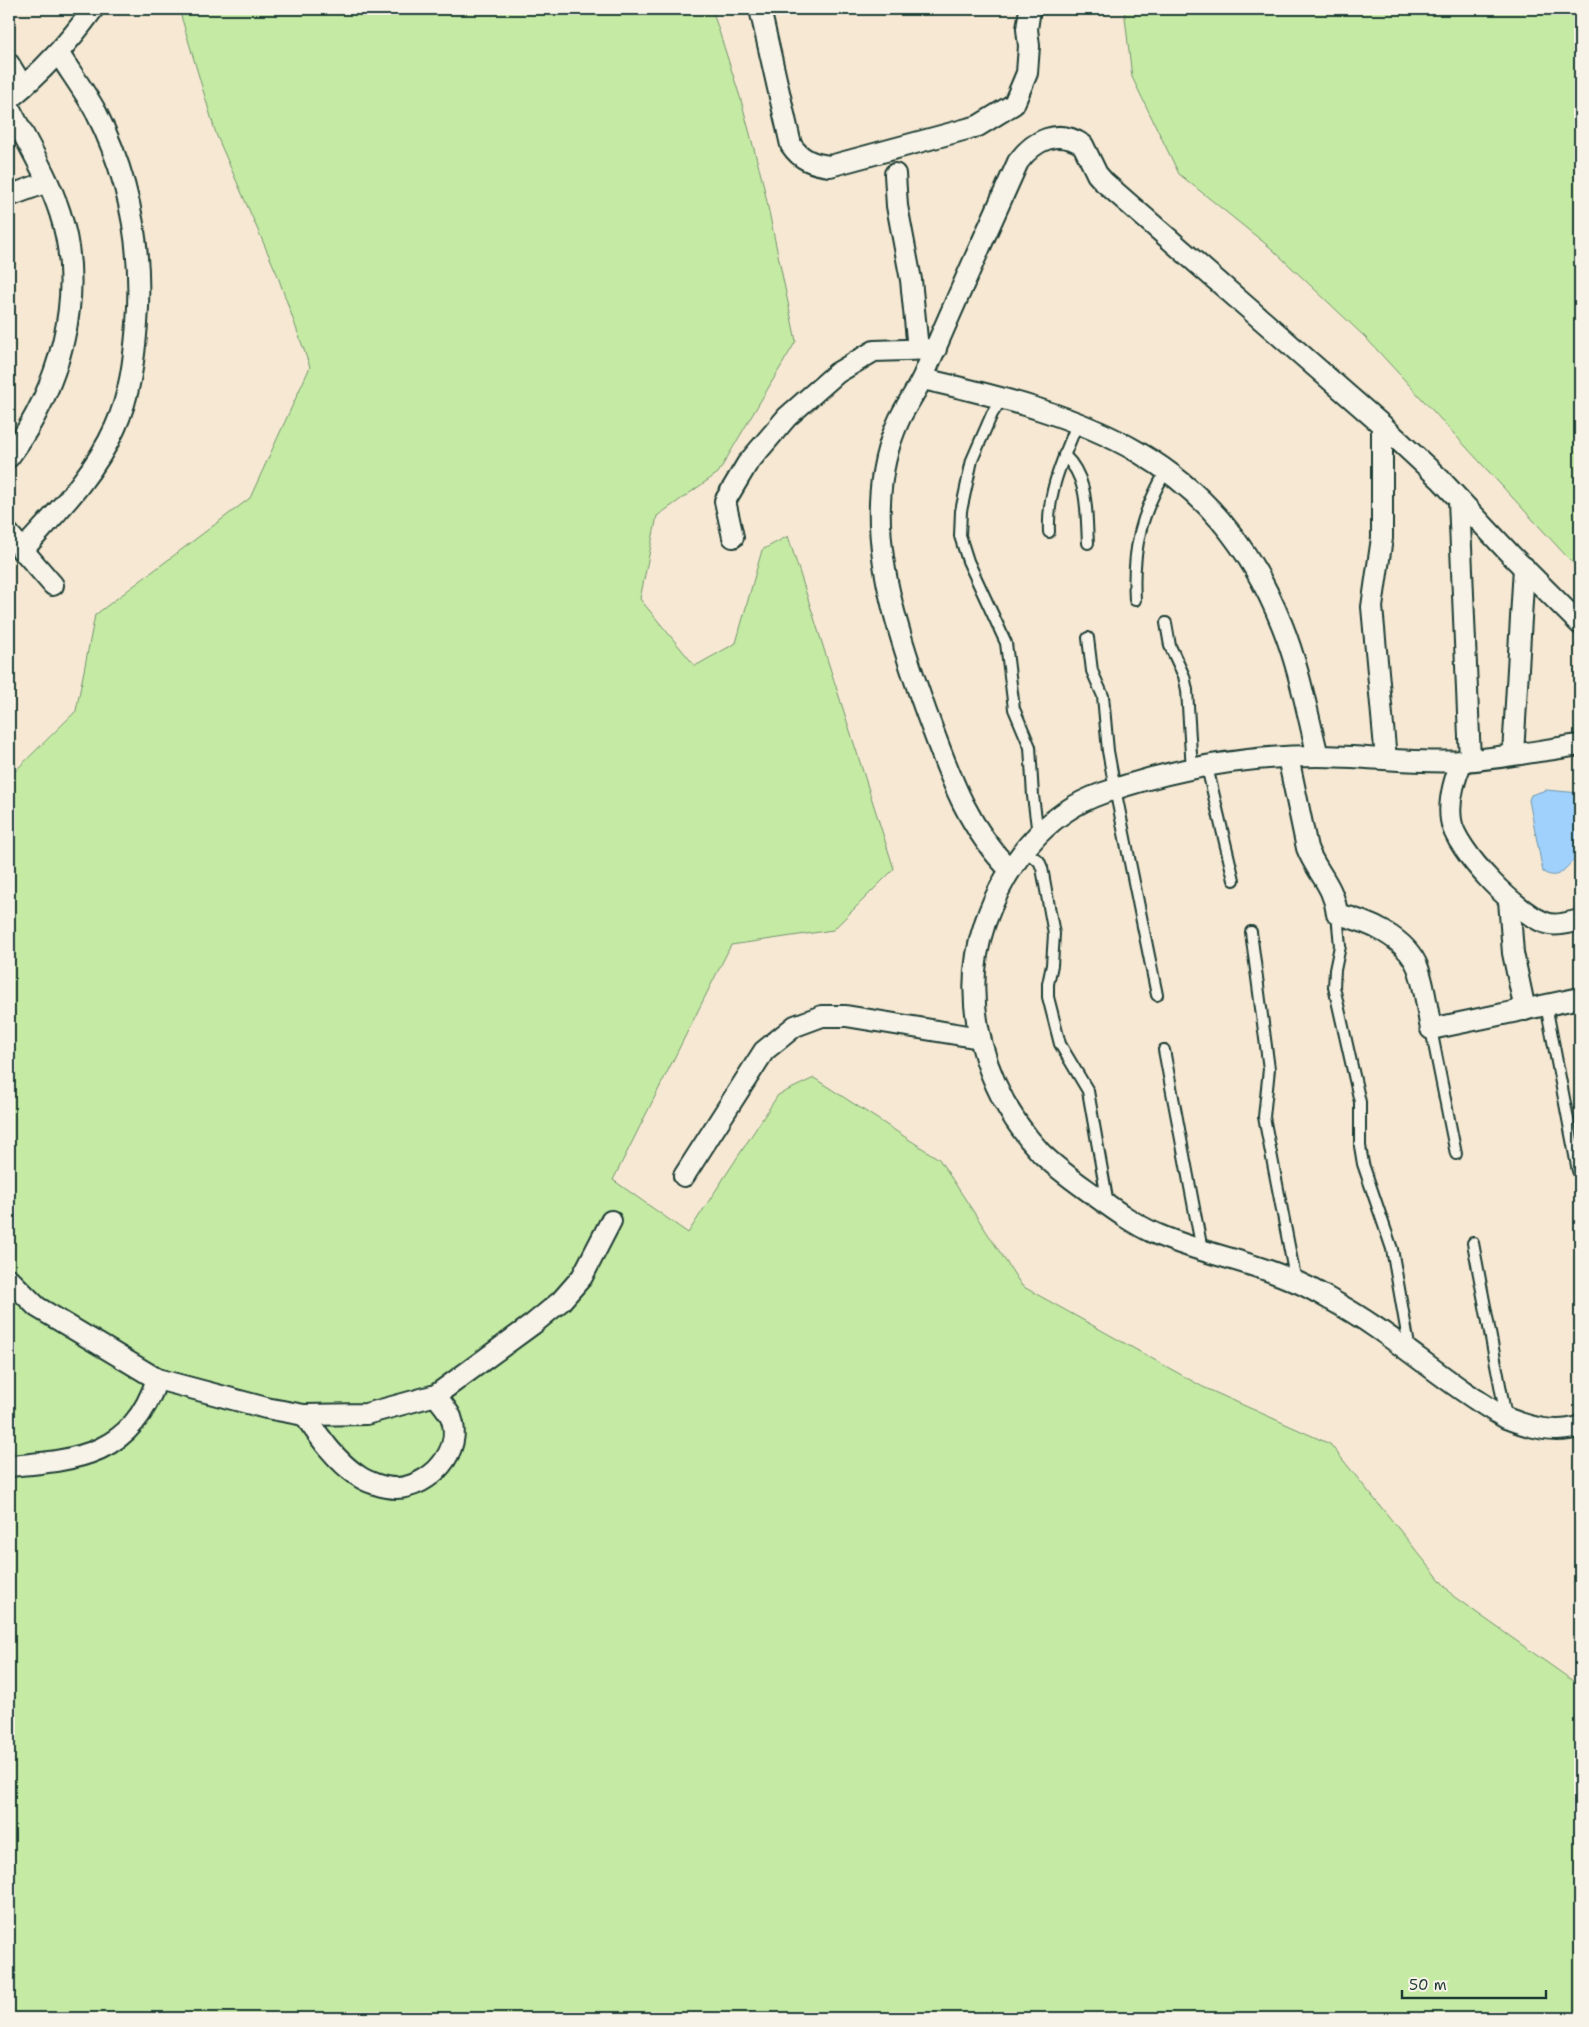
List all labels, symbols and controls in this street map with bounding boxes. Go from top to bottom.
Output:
scale bar [1402,1967,1545,1999]
text: 50 m [1409,1975,1447,1995]

